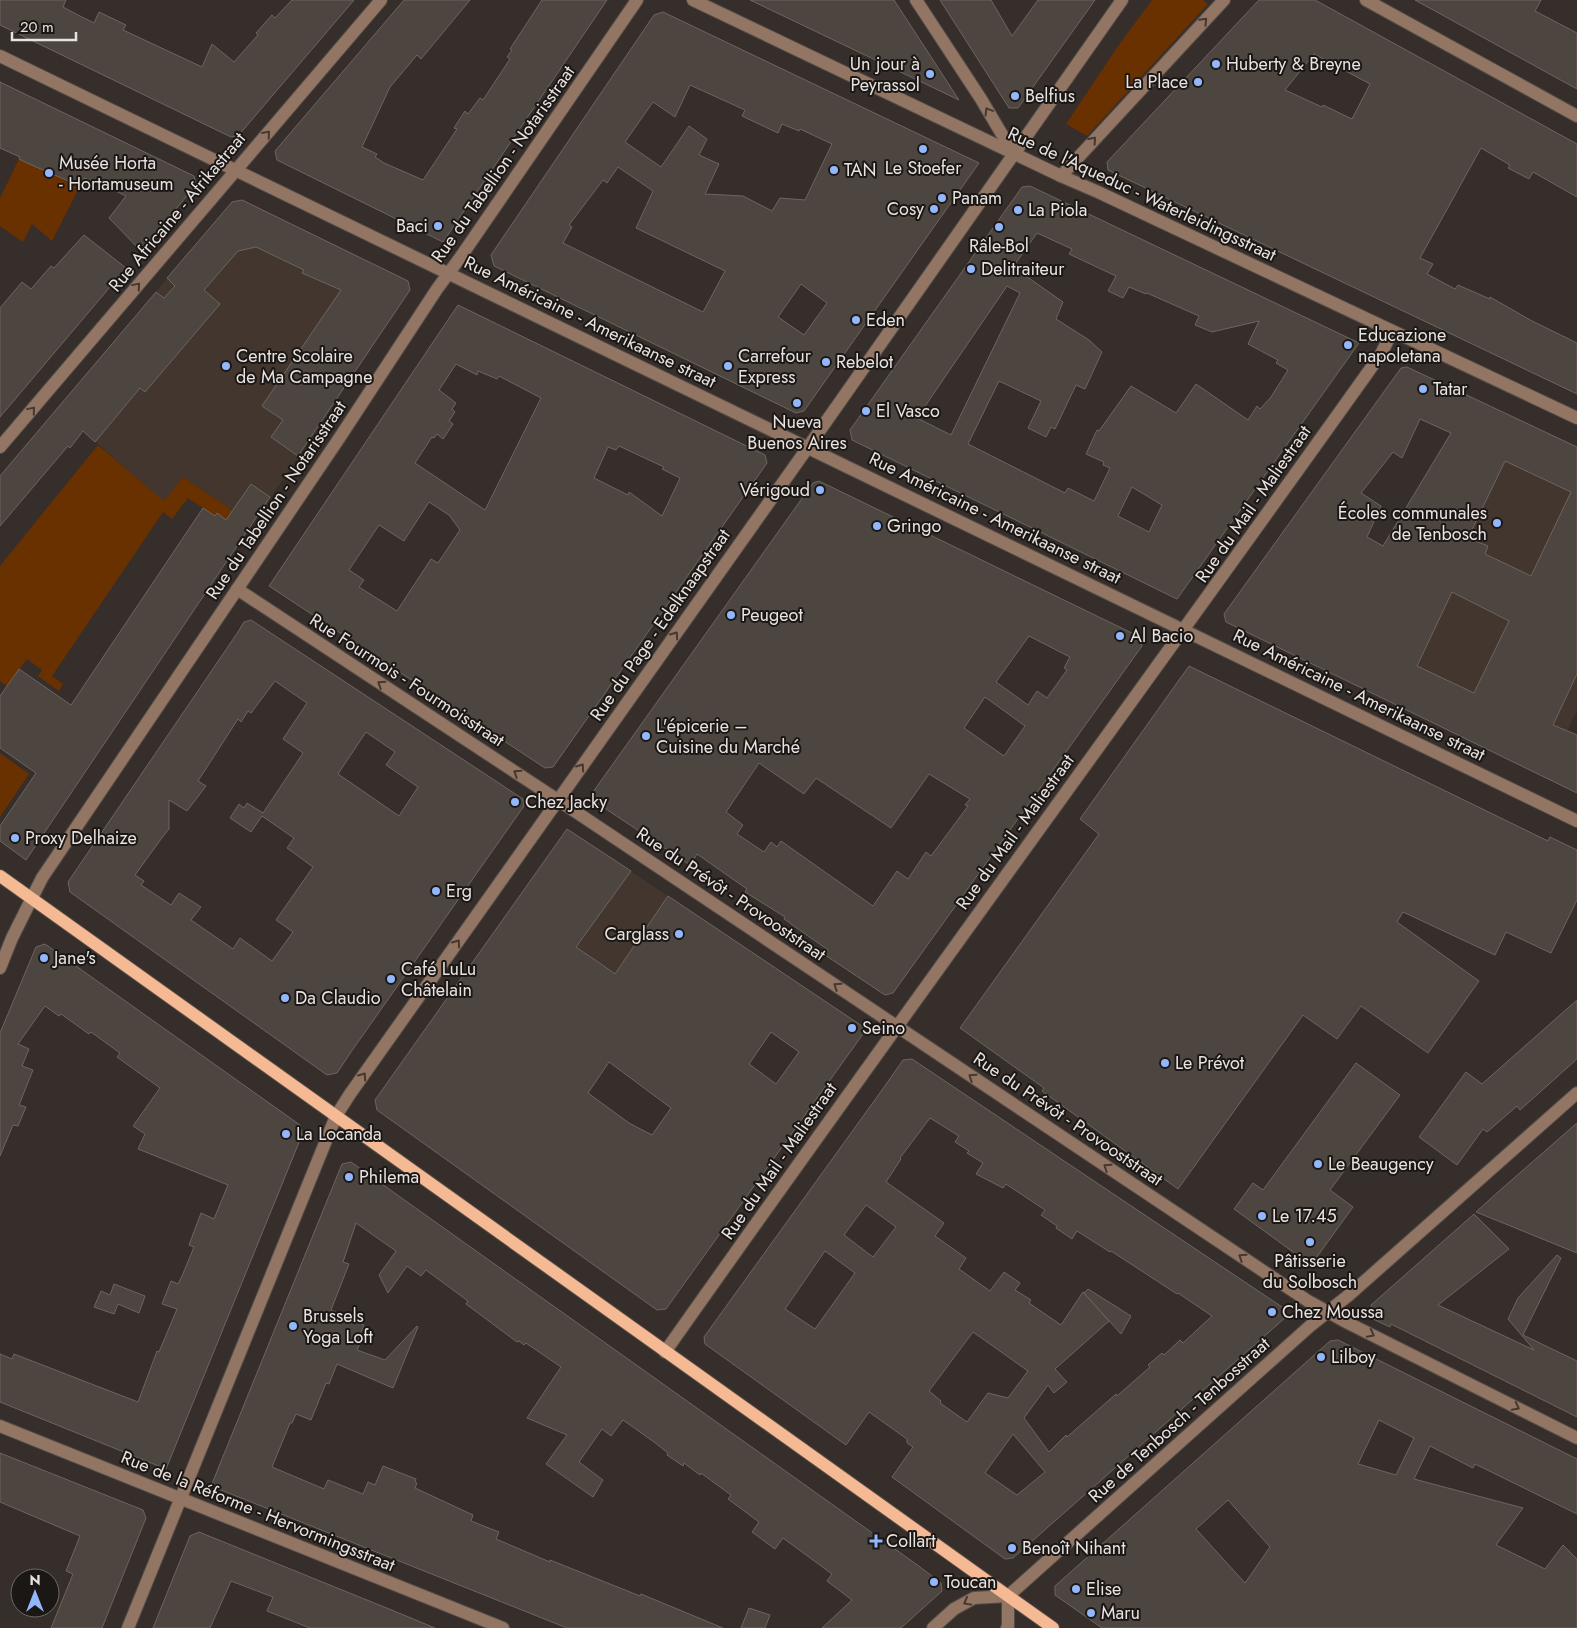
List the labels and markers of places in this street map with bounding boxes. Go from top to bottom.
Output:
place label: Un jour à Peyrassol [850,51,920,98]
place label: Huberty & Breyne [1226,51,1361,77]
marker: Huberty & Breyne [1210,58,1222,70]
marker: Un jour à Peyrassol [924,68,936,80]
place label: La Place [1125,69,1188,95]
marker: La Place [1192,76,1204,88]
place label: Belfius [1025,83,1075,109]
marker: Belfius [1009,90,1021,102]
marker: Le Stoefer [917,143,929,155]
place label: Musée Horta - Hortamuseum [59,150,174,197]
place label: Le Stoefer [885,155,962,181]
place label: TAN [844,157,876,183]
marker: TAN [828,164,840,176]
marker: Musée Horta - Hortamuseum [43,167,55,179]
place label: Panam [952,185,1002,211]
marker: Panam [936,192,948,204]
place label: Cosy [887,196,924,222]
place label: La Piola [1028,197,1087,223]
marker: Cosy [928,203,940,215]
marker: La Piola [1012,204,1024,216]
place label: Baci [396,213,428,239]
marker: Baci [432,220,444,232]
marker: Râle-Bol [993,221,1005,233]
place label: Râle-Bol [969,233,1029,259]
place label: Delitraiteur [981,256,1065,282]
marker: Delitraiteur [965,263,977,275]
place label: Eden [866,307,905,333]
marker: Eden [850,314,862,326]
place label: Educazione napoletana [1358,322,1446,369]
marker: Educazione napoletana [1342,339,1354,351]
place label: Centre Scolaire de Ma Campagne [236,343,373,390]
place label: Carrefour Express [738,343,812,390]
place label: Rebelot [836,349,894,375]
marker: Rebelot [820,356,832,368]
marker: Centre Scolaire de Ma Campagne [220,360,232,372]
marker: Carrefour Express [722,360,734,372]
place label: Tatar [1433,376,1468,402]
marker: Tatar [1417,383,1429,395]
marker: Nueva Buenos Aires [791,397,803,409]
place label: El Vasco [876,398,940,424]
marker: El Vasco [860,405,872,417]
place label: Nueva Buenos Aires [747,409,847,456]
place label: Vérigoud [740,477,810,503]
marker: Vérigoud [814,484,826,496]
place label: Écoles communales de Tenbosch [1338,500,1487,547]
place label: Gringo [887,513,942,539]
marker: Écoles communales de Tenbosch [1491,517,1503,529]
marker: Gringo [871,520,883,532]
place label: Peugeot [741,602,803,628]
marker: Peugeot [725,609,737,621]
place label: Al Bacio [1130,623,1193,649]
marker: Al Bacio [1114,630,1126,642]
place label: L'épicerie – Cuisine du Marché [656,713,800,760]
marker: L'épicerie – Cuisine du Marché [640,730,652,742]
place label: Chez Jacky [525,789,607,815]
marker: Chez Jacky [509,796,521,808]
place label: Proxy Delhaize [25,825,137,851]
marker: Proxy Delhaize [9,832,21,844]
place label: Erg [446,878,472,904]
marker: Erg [430,885,442,897]
place label: Carglass [605,921,669,947]
marker: Carglass [673,928,685,940]
place label: Jane's [52,945,96,971]
marker: Jane's [38,952,50,964]
place label: Café LuLu Châtelain [401,956,476,1003]
marker: Café LuLu Châtelain [385,973,397,985]
place label: Da Claudio [295,985,381,1011]
marker: Da Claudio [279,992,291,1004]
place label: Seino [862,1015,905,1041]
marker: Seino [846,1022,858,1034]
place label: Le Prévot [1175,1050,1245,1076]
marker: Le Prévot [1159,1057,1171,1069]
place label: La Locanda [296,1121,382,1147]
marker: La Locanda [280,1128,292,1140]
place label: Le Beaugency [1328,1151,1434,1177]
marker: Le Beaugency [1312,1158,1324,1170]
place label: Philema [359,1164,419,1190]
marker: Philema [343,1171,355,1183]
place label: Le 17.45 [1272,1203,1337,1229]
marker: Le 17.45 [1256,1210,1268,1222]
marker: Pâtisserie du Solbosch [1304,1236,1316,1248]
place label: Pâtisserie du Solbosch [1263,1248,1357,1295]
place label: Chez Moussa [1282,1299,1383,1325]
place label: Brussels Yoga Loft [303,1303,374,1350]
marker: Chez Moussa [1266,1306,1278,1318]
marker: Brussels Yoga Loft [287,1320,299,1332]
place label: Lilboy [1331,1344,1376,1370]
marker: Lilboy [1315,1351,1327,1363]
place label: Collart [886,1528,936,1554]
marker: Collart [870,1535,882,1547]
place label: Benoît Nihant [1022,1535,1126,1561]
marker: Benoît Nihant [1006,1542,1018,1554]
place label: Toucan [944,1569,997,1595]
marker: Toucan [928,1576,940,1588]
place label: Elise [1086,1576,1121,1602]
marker: Elise [1070,1583,1082,1595]
place label: Maru [1101,1600,1140,1626]
marker: Maru [1085,1607,1097,1619]

